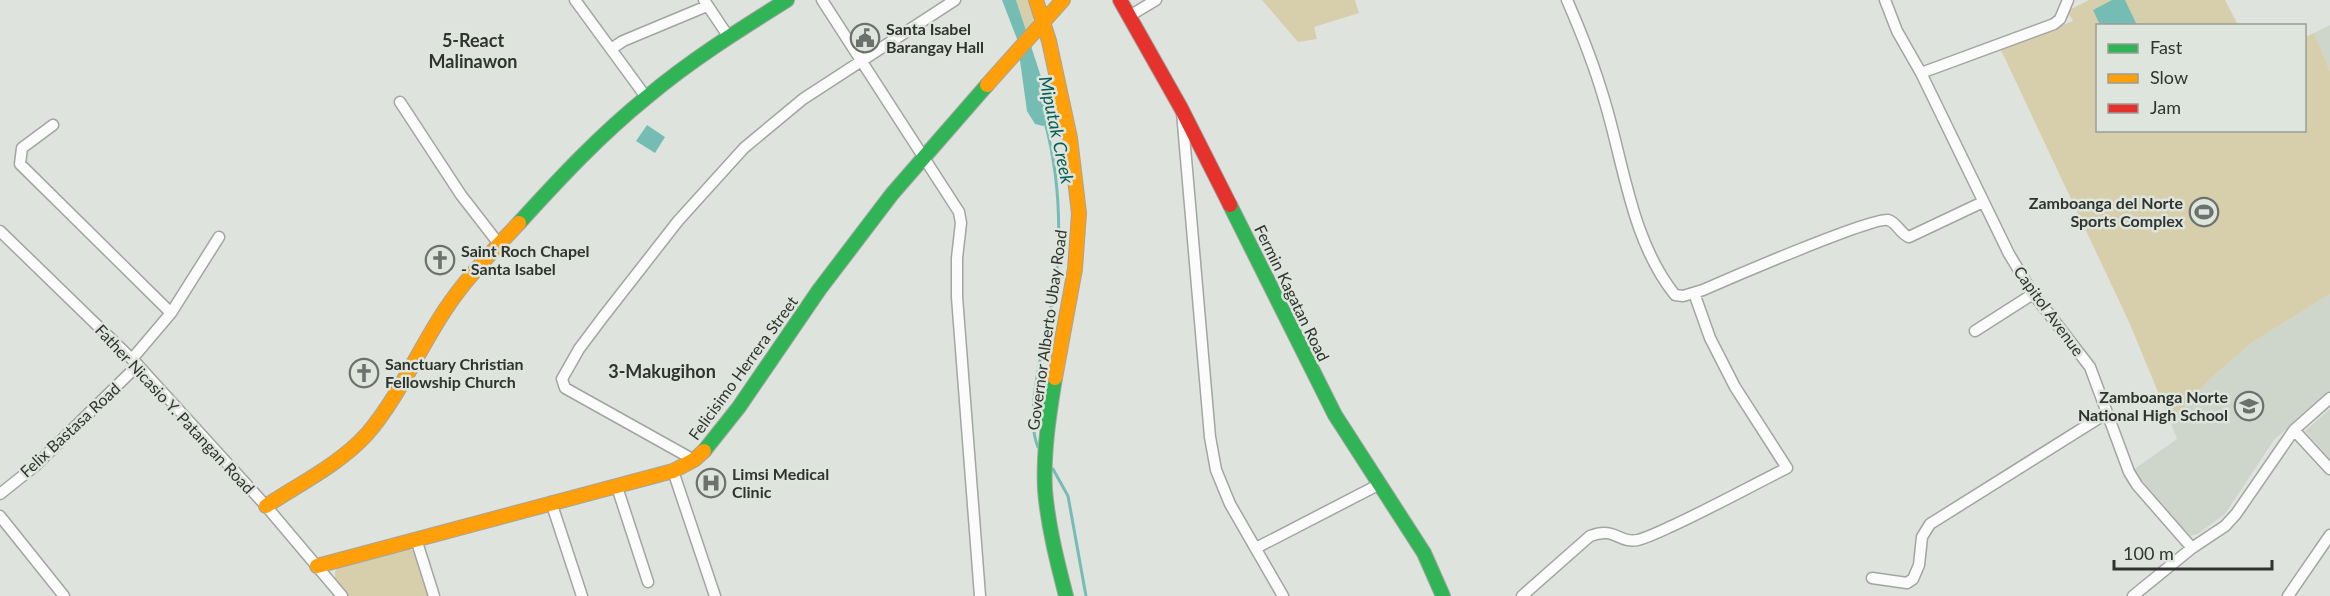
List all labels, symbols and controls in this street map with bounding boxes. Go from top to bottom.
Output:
place label: Santa Isabel Barangay Hall [886,19,984,56]
public building icon: Santa Isabel Barangay Hall [849,22,881,54]
legend [2096,24,2306,132]
district label: 5-React Malinawon [429,29,517,72]
text: Fast [2150,36,2183,58]
text: Slow [2150,66,2188,88]
water label: Miputak Creek [1035,74,1079,186]
text: Jam [2150,96,2181,118]
place label: Zamboanga del Norte Sports Complex [2029,193,2184,230]
sports icon: Zamboanga del Norte Sports Complex [2188,196,2220,228]
street label: Fermin Kagatan Road [1251,221,1334,364]
street label: Governor Alberto Ubay Road [1023,228,1070,431]
place label: Saint Roch Chapel - Santa Isabel [461,241,590,278]
church icon: Saint Roch Chapel - Santa Isabel [424,244,456,276]
street label: Capitol Avenue [2010,262,2088,359]
street label: Felicisimo Herrera Street [684,292,801,443]
street label: Father Nicasio Y. Patangan Road [92,320,259,497]
place label: Sanctuary Christian Fellowship Church [385,354,524,391]
church icon: Sanctuary Christian Fellowship Church [348,357,380,389]
district label: 3-Makugihon [608,360,716,382]
street label: Felix Bastasa Road [16,378,124,481]
place label: Zamboanga Norte National High School [2078,387,2228,424]
school or university icon: Zamboanga Norte National High School [2233,390,2265,422]
place label: Limsi Medical Clinic [732,464,829,501]
hospital icon: Limsi Medical Clinic [695,467,727,499]
scale bar [2114,533,2272,571]
text: 100 m [2123,542,2174,564]

